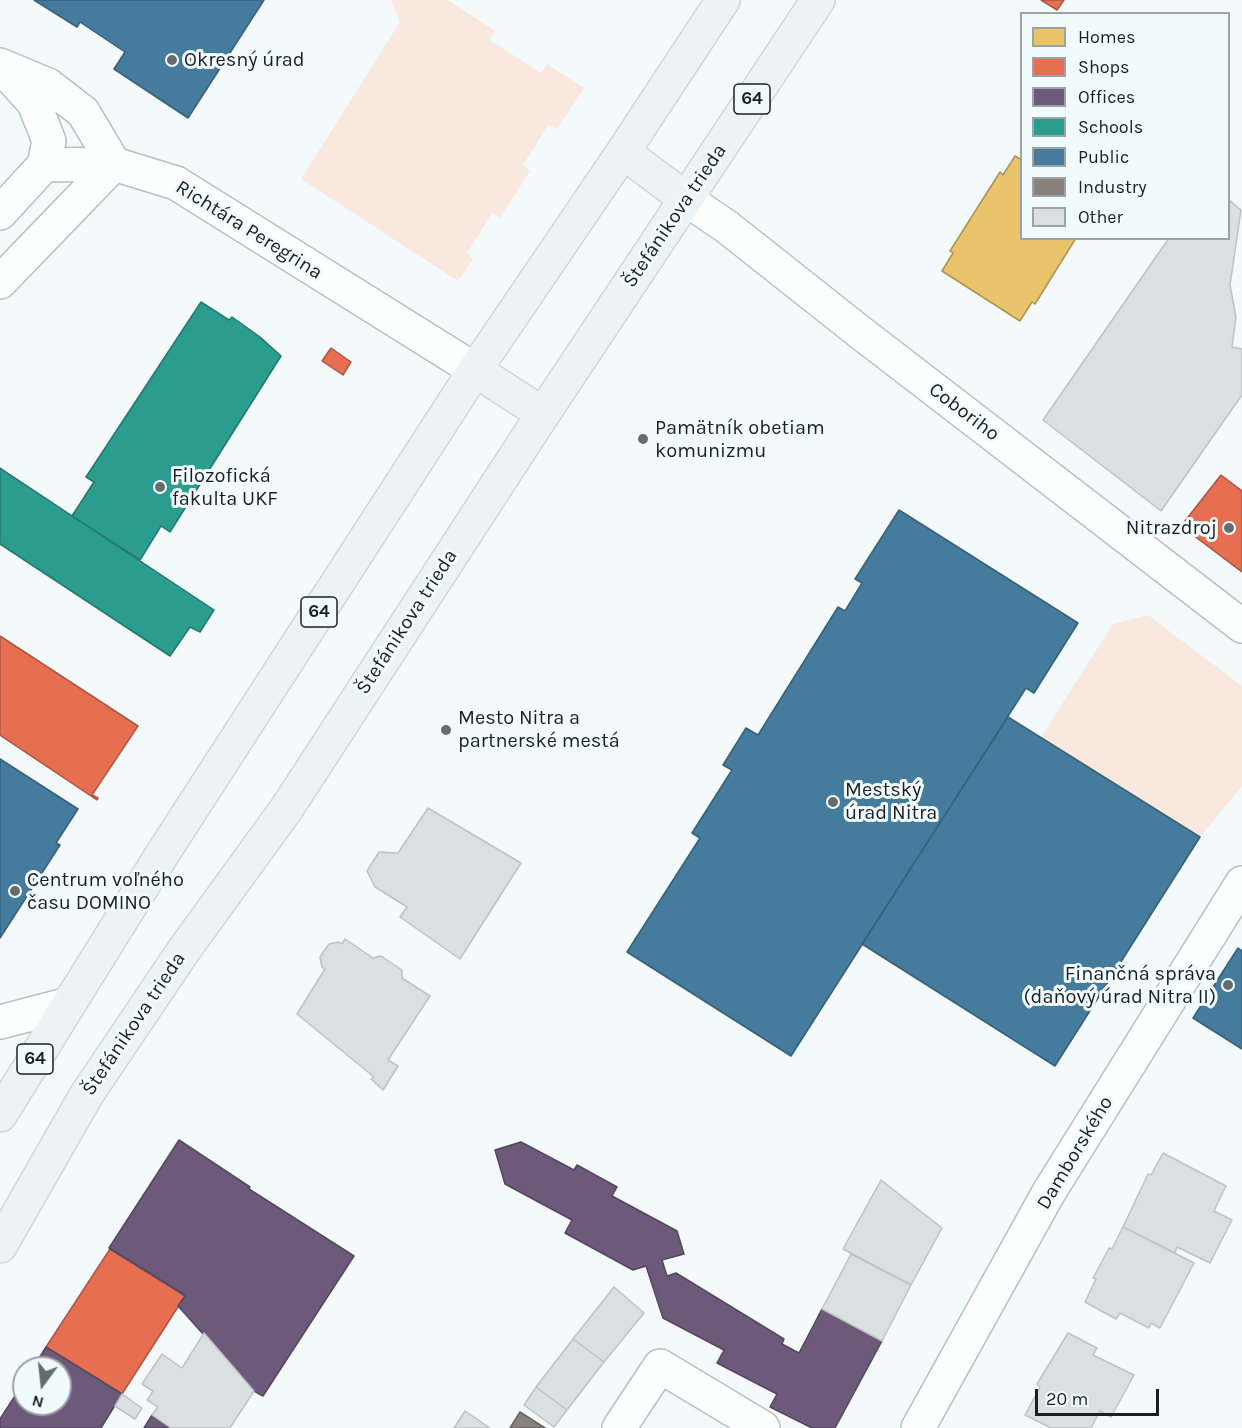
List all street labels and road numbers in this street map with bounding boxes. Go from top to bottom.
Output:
road number: 64 [734,84,770,114]
street label: Štefánikova trieda [618,140,732,292]
street label: Richtára Peregrina [171,175,327,285]
street label: Coboriho [924,378,1004,446]
street label: Štefánikova trieda [351,545,463,699]
road number: 64 [301,597,337,627]
street label: Štefánikova trieda [77,948,191,1100]
road number: 64 [17,1044,53,1074]
street label: Damborského [1032,1092,1118,1214]

